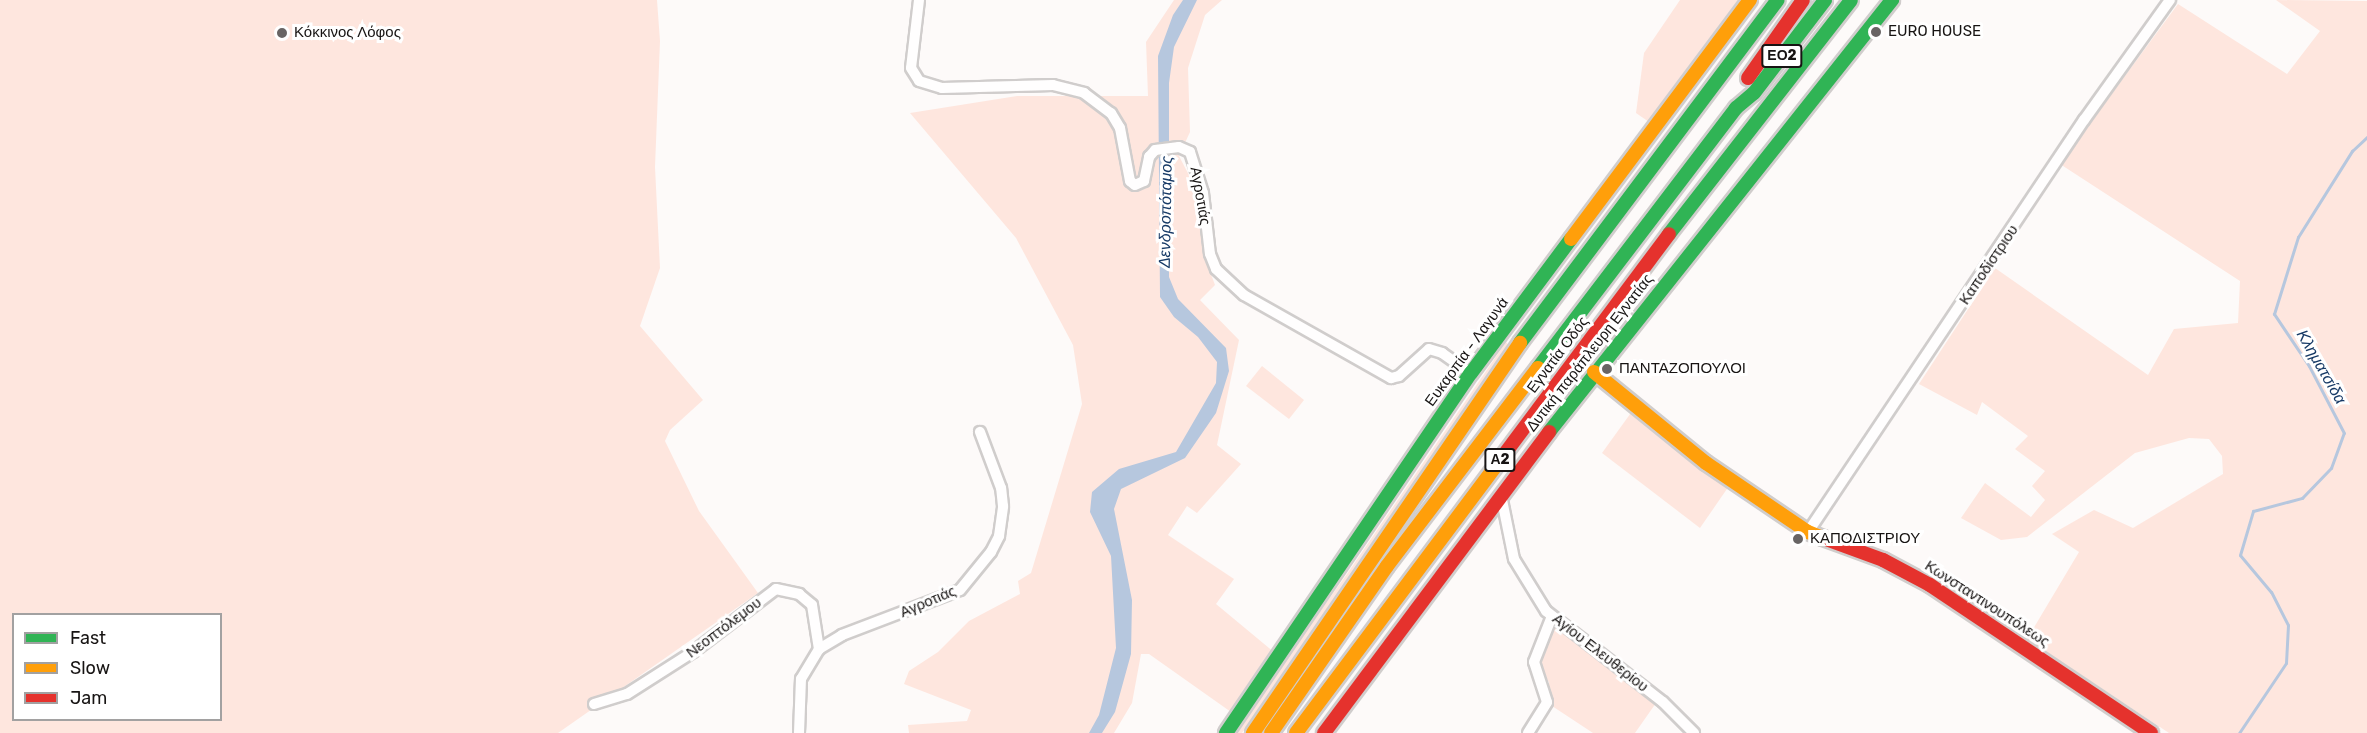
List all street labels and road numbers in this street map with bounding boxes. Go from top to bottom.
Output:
road number: ΕΟ2 [1761,45,1803,67]
street label: Αγροτιάς [1186,165,1214,227]
street label: Καποδίστριου [1956,222,2022,308]
street label: Δυτική παράπλευρη Εγνατίας [1523,271,1657,435]
street label: Ευκαρπία - Λαγυνά [1421,294,1513,410]
street label: Εγνατία Οδός [1523,313,1593,397]
road number: Α2 [1484,449,1516,471]
street label: Κωνσταντινουπόλεως [1921,557,2053,651]
street label: Αγροτιάς [897,582,959,622]
street label: Νεοπτόλεμου [683,594,765,662]
street label: Αγίου Ελευθερίου [1549,610,1651,696]

